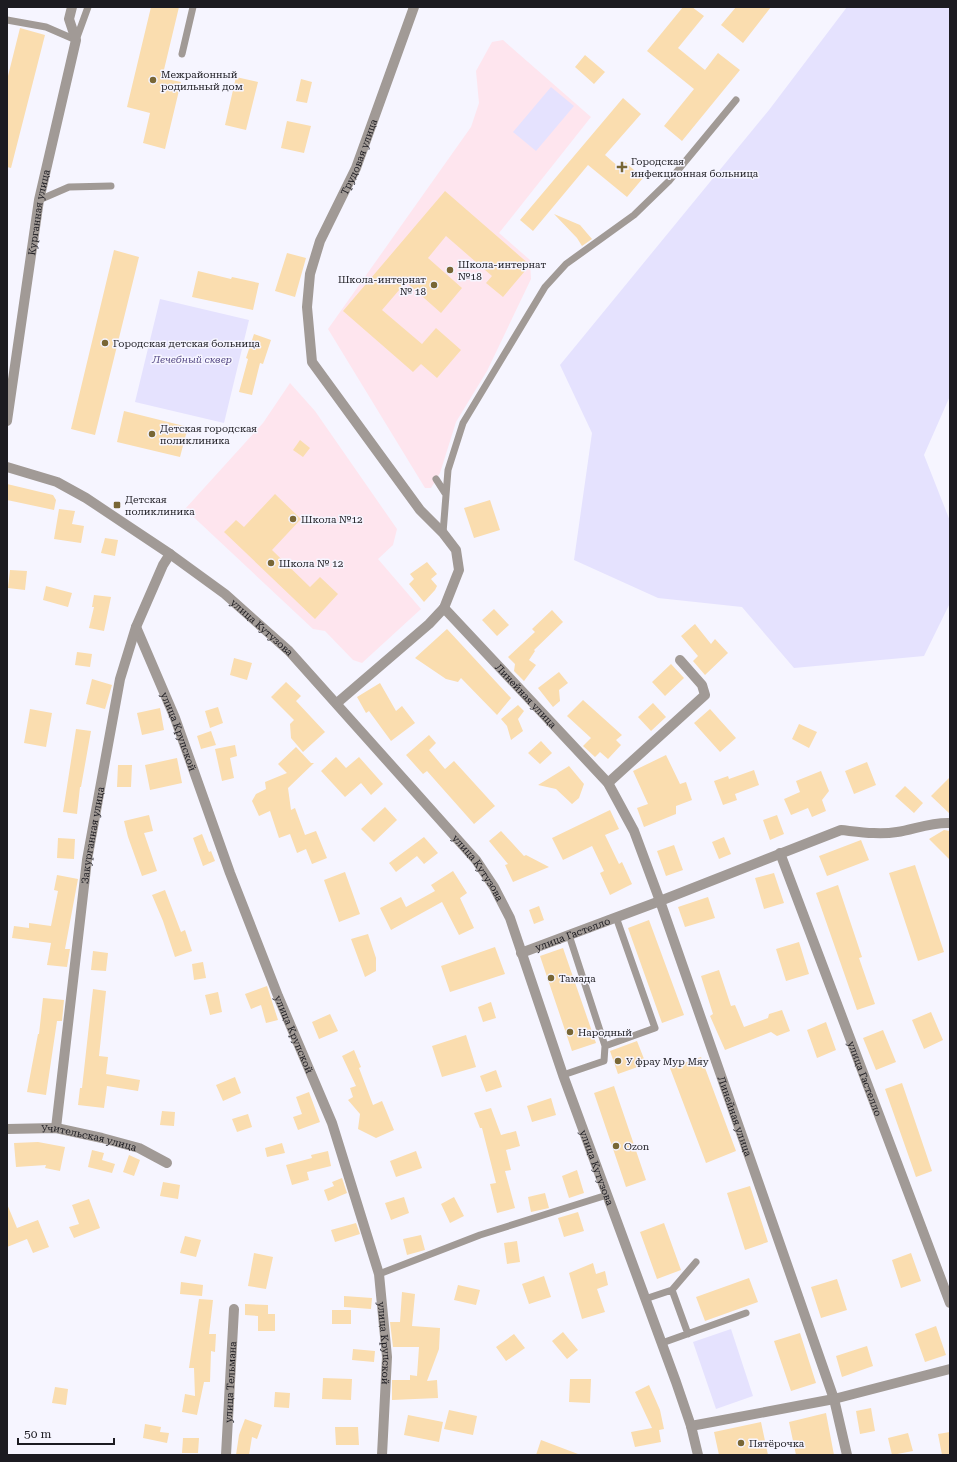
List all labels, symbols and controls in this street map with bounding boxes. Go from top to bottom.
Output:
place label: Межрайонный родильный дом [161,69,243,92]
marker: Межрайонный родильный дом [148,75,158,85]
street label: Трудовая улица [339,117,379,197]
place label: Городская инфекционная больница [631,156,759,179]
marker: Городская инфекционная больница [616,161,628,173]
street label: Курганная улица [26,168,52,256]
place label: Школа-интернат №18 [458,259,546,282]
marker: Школа-интернат №18 [445,265,455,275]
place label: Школа-интернат № 18 [338,274,426,297]
marker: Школа-интернат № 18 [429,280,439,290]
marker: Городская детская больница [100,338,110,348]
place label: Городская детская больница [113,338,261,349]
park label: Лечебный сквер [151,354,232,365]
place label: Детская городская поликлиника [160,423,257,446]
marker: Детская городская поликлиника [147,429,157,439]
place label: Детская поликлиника [125,494,195,517]
marker: Детская поликлиника [112,500,122,510]
marker: Школа №12 [288,514,298,524]
place label: Школа №12 [301,514,363,525]
marker: Школа № 12 [266,558,276,568]
place label: Школа № 12 [279,558,344,569]
street label: улица Кутузова [228,597,296,658]
street label: Линейная улица [493,661,559,731]
street label: улица Крупской [159,691,198,773]
street label: Закурганная улица [79,785,106,885]
street label: улица Кутузова [450,833,506,904]
street label: улица Гастелло [534,915,612,953]
marker: Тамада [546,973,556,983]
place label: Тамада [559,973,596,984]
street label: улица Крупской [272,994,315,1075]
marker: Народный [565,1027,575,1037]
place label: Народный [578,1027,632,1038]
street label: улица Гастелло [846,1040,884,1118]
marker: У фрау Мур Мяу [613,1056,623,1066]
place label: У фрау Мур Мяу [626,1056,709,1067]
street label: Линейная улица [716,1075,754,1158]
street label: Учительская улица [41,1123,138,1153]
street label: улица Кутузова [578,1128,616,1207]
marker: Ozon [611,1141,621,1151]
place label: Ozon [624,1141,650,1152]
street label: улица Крупской [376,1301,392,1385]
street label: улица Тельмана [223,1340,238,1423]
scale bar [18,1420,114,1446]
text: 50 m [24,1427,51,1441]
marker: Пятёрочка [736,1438,746,1448]
place label: Пятёрочка [749,1438,805,1449]

